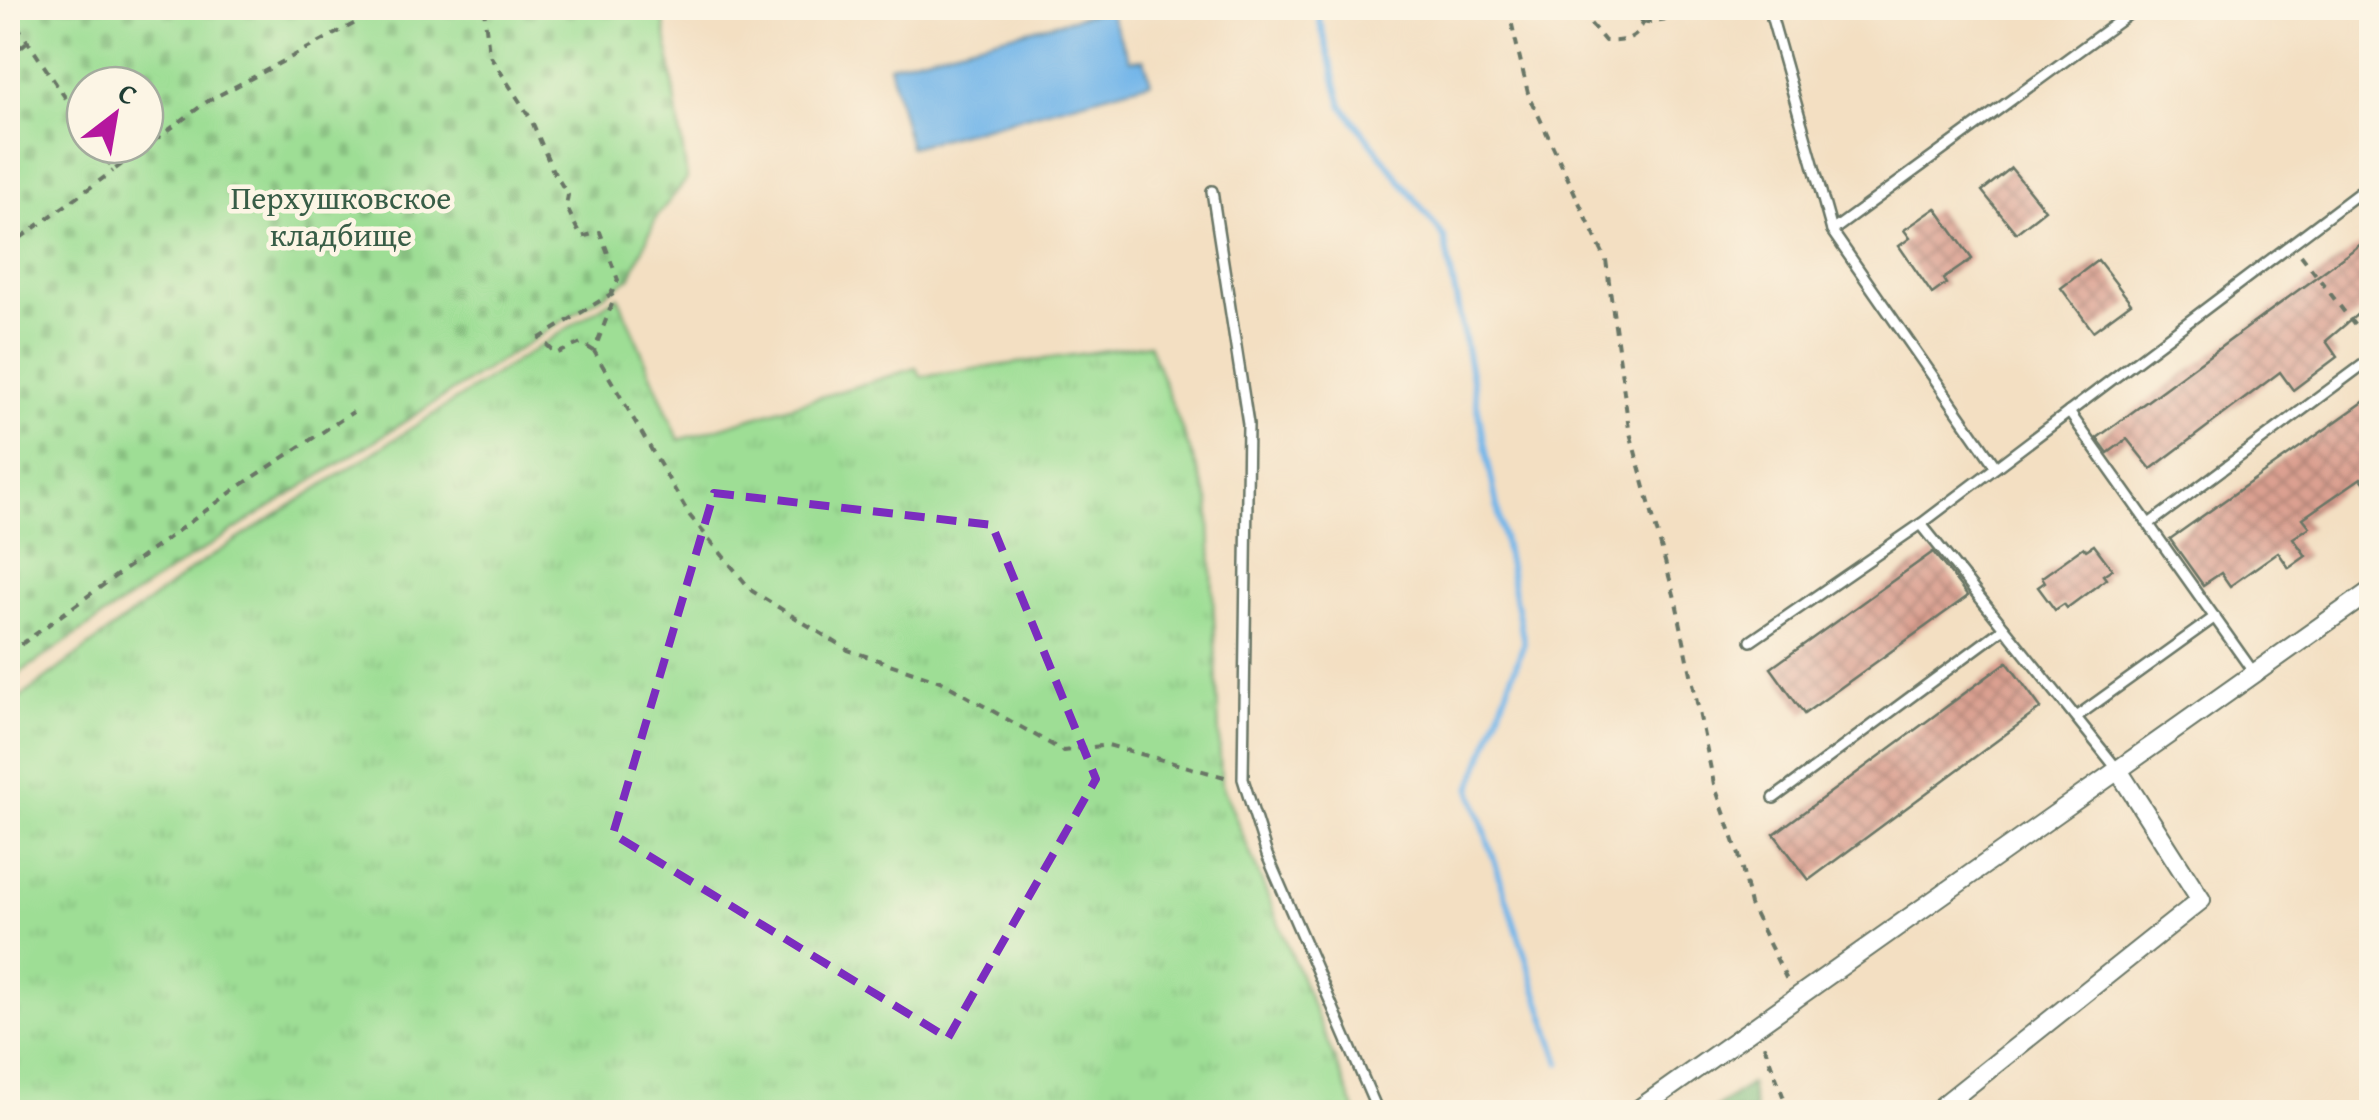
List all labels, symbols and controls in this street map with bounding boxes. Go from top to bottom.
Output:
north arrow [65,65,165,165]
text: С [111,71,145,115]
park label: Перхушковское кладбище [231,174,451,258]

